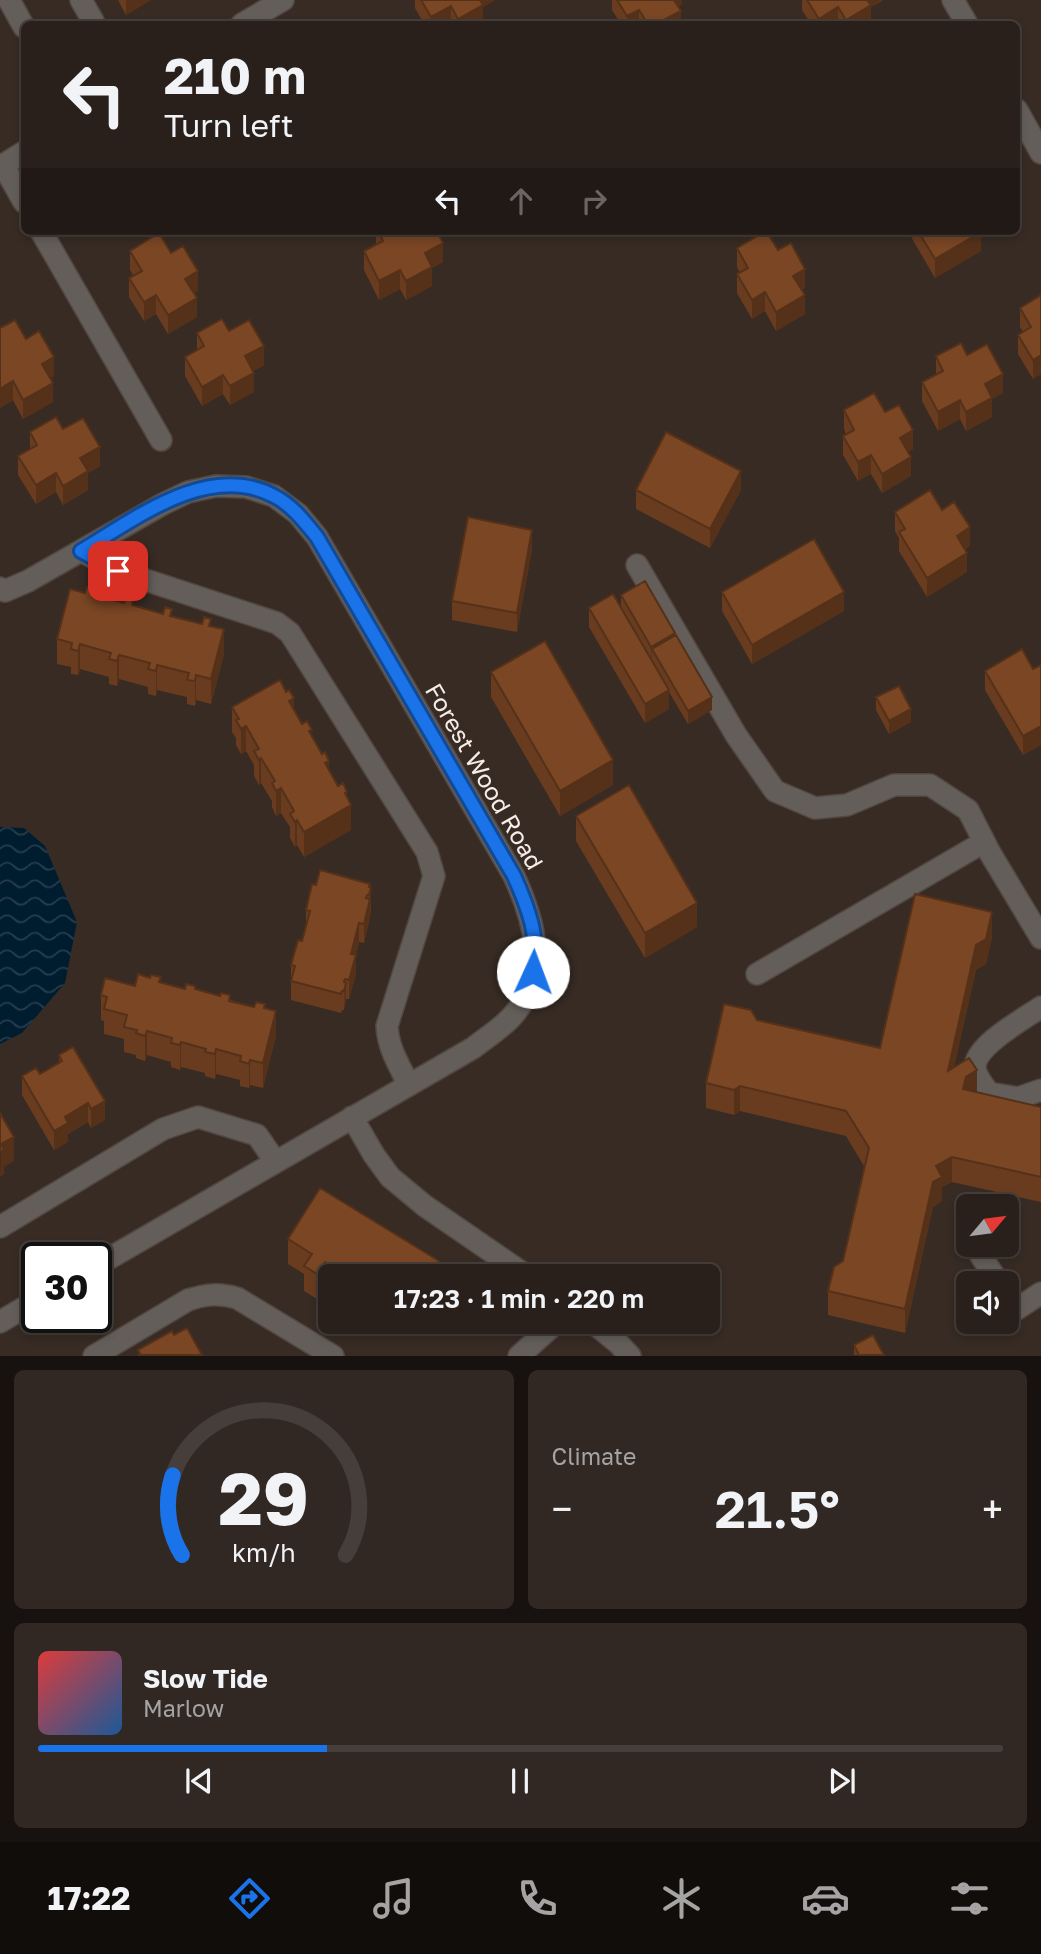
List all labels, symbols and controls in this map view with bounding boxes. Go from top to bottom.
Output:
text: 210 m [164,46,306,105]
icon: left [49,49,140,140]
text: Turn left [164,106,293,144]
icon: left [429,182,467,220]
icon: ahead [502,182,540,220]
icon: right [575,182,613,220]
pin [88,541,148,601]
icon: arrive [99,552,137,590]
street label: Forest Wood Road [420,678,550,874]
position arrow [496,935,570,1009]
north arrow [956,1194,1018,1256]
map controls [956,1194,1019,1334]
speed limit sign: 30 [21,1242,112,1333]
button: sound [956,1271,1019,1334]
text: 17:23 · 1 min · 220 m [394,1283,644,1314]
text: Climate [552,1442,636,1470]
text: 29 [218,1455,309,1542]
text: 21.5° [715,1477,840,1539]
text: − [552,1486,572,1531]
text: + [982,1486,1003,1531]
text: km/h [232,1537,296,1568]
text: Slow Tide [143,1663,268,1694]
text: Marlow [143,1694,224,1722]
icon: previous [180,1762,218,1800]
icon: pause [501,1762,539,1800]
icon: next [823,1762,861,1800]
icon: directions [225,1874,274,1923]
icon: music [369,1874,418,1923]
icon: phone [513,1874,562,1923]
icon: climate [657,1874,706,1923]
icon: car [801,1874,850,1923]
icon: filters [945,1874,994,1923]
text: 17:22 [47,1879,131,1917]

